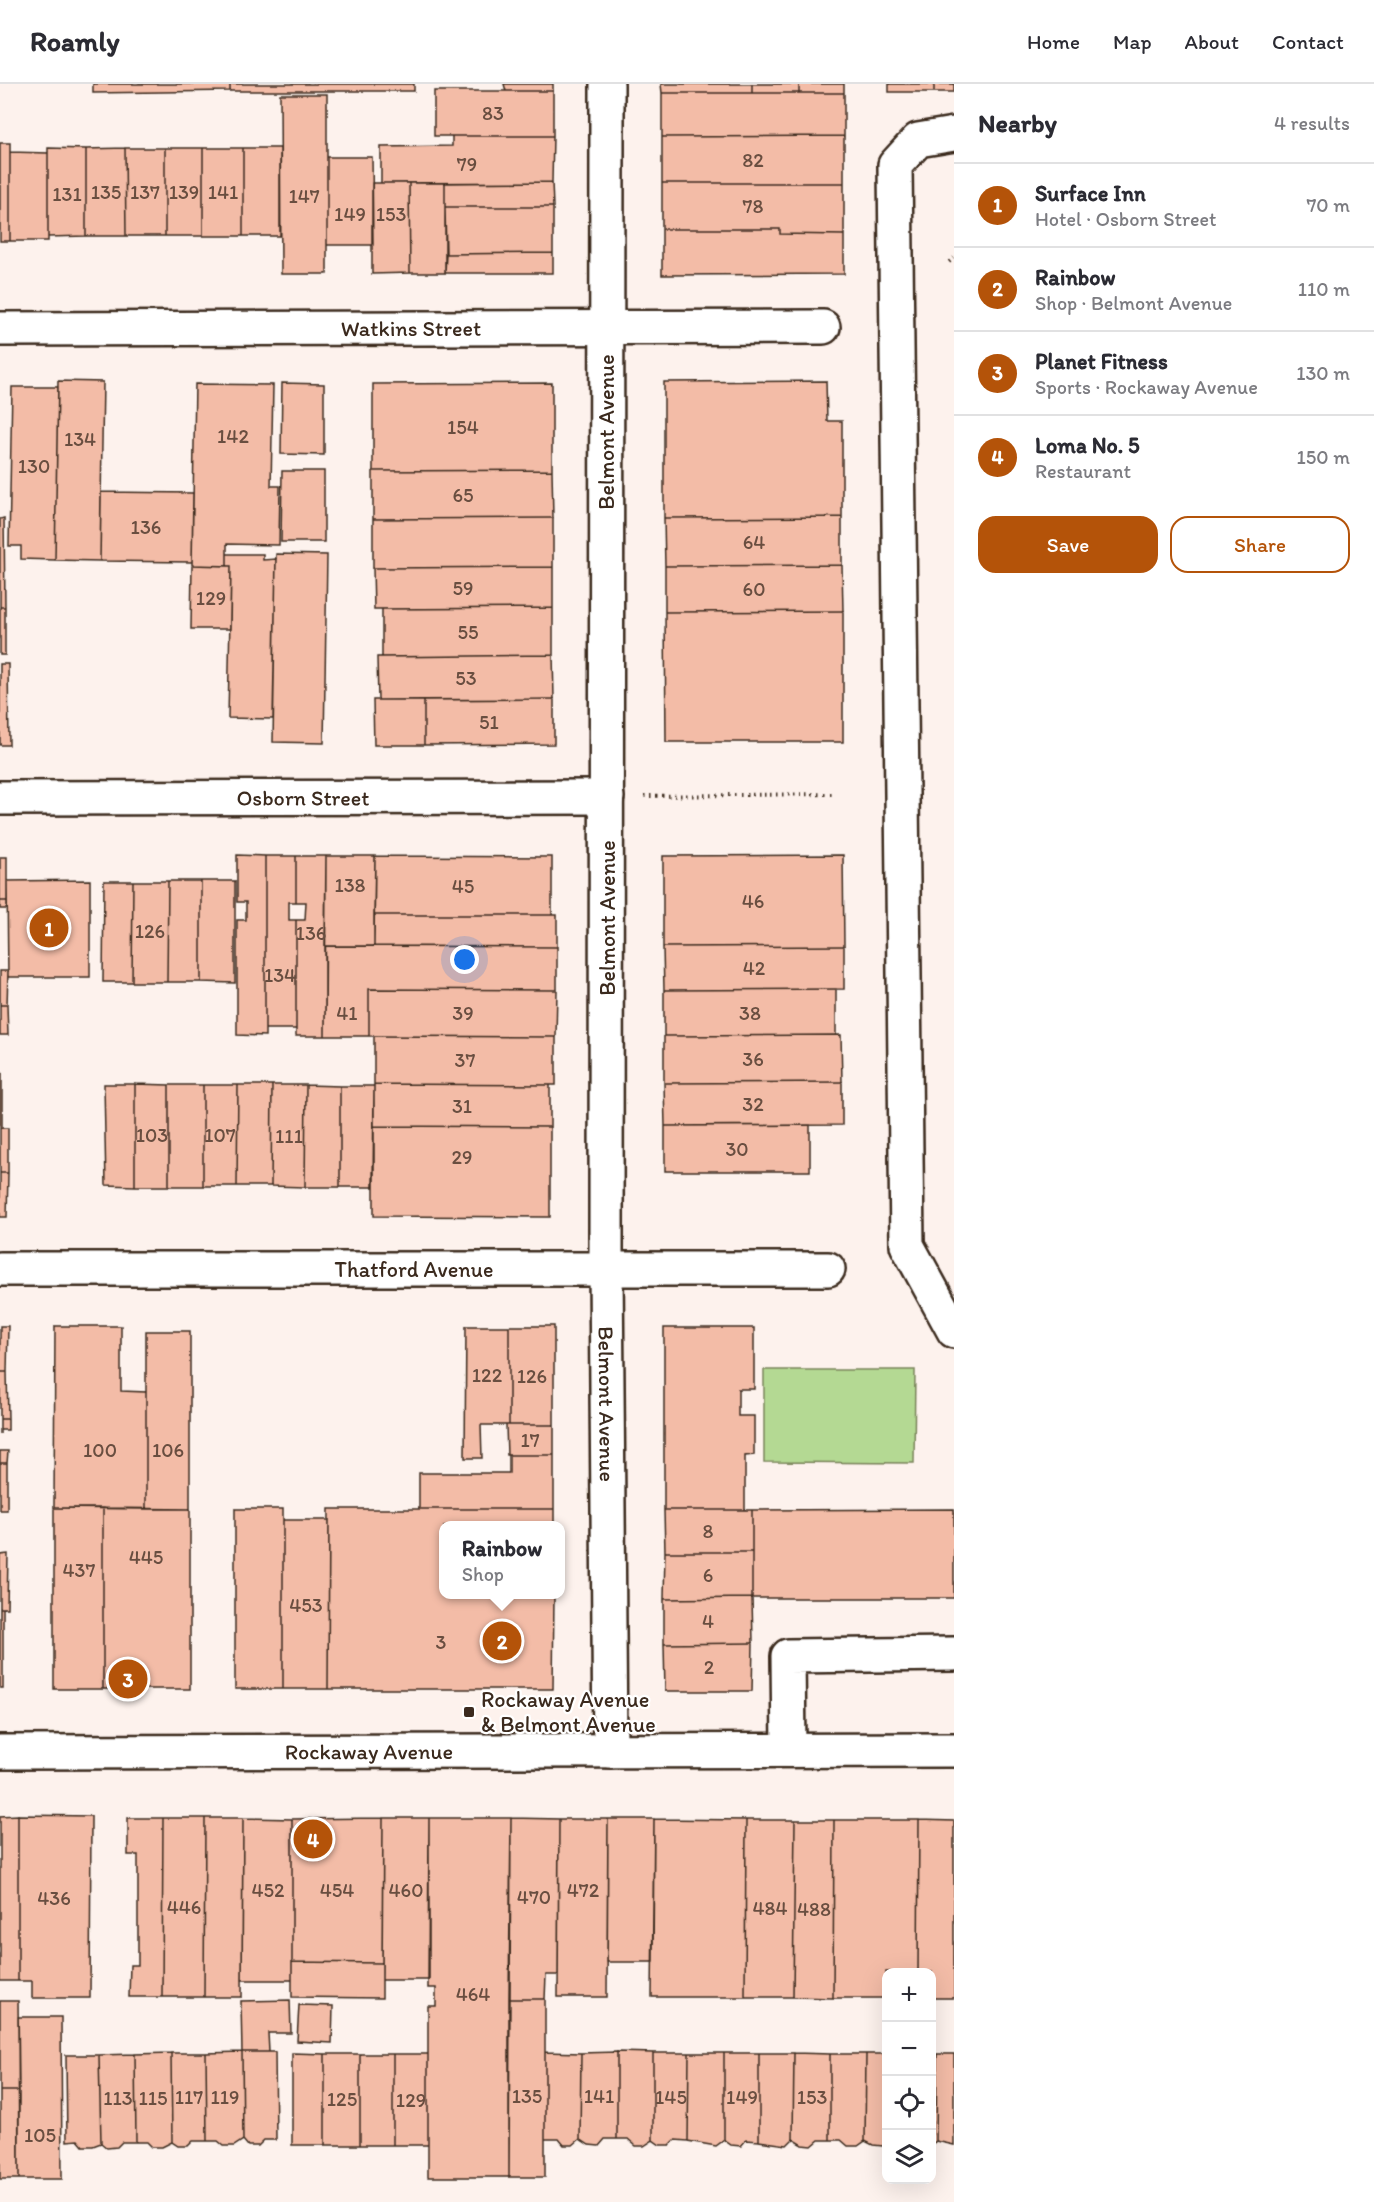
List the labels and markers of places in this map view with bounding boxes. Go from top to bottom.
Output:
pin: 1 [29,906,68,950]
pin: 2 [482,1618,522,1664]
pin: 3 [108,1656,148,1702]
place label: Rockaway Avenue & Belmont Avenue [481,1686,656,1738]
marker: Rockaway Avenue & Belmont Avenue [462,1705,476,1719]
pin: 4 [294,1816,332,1862]

